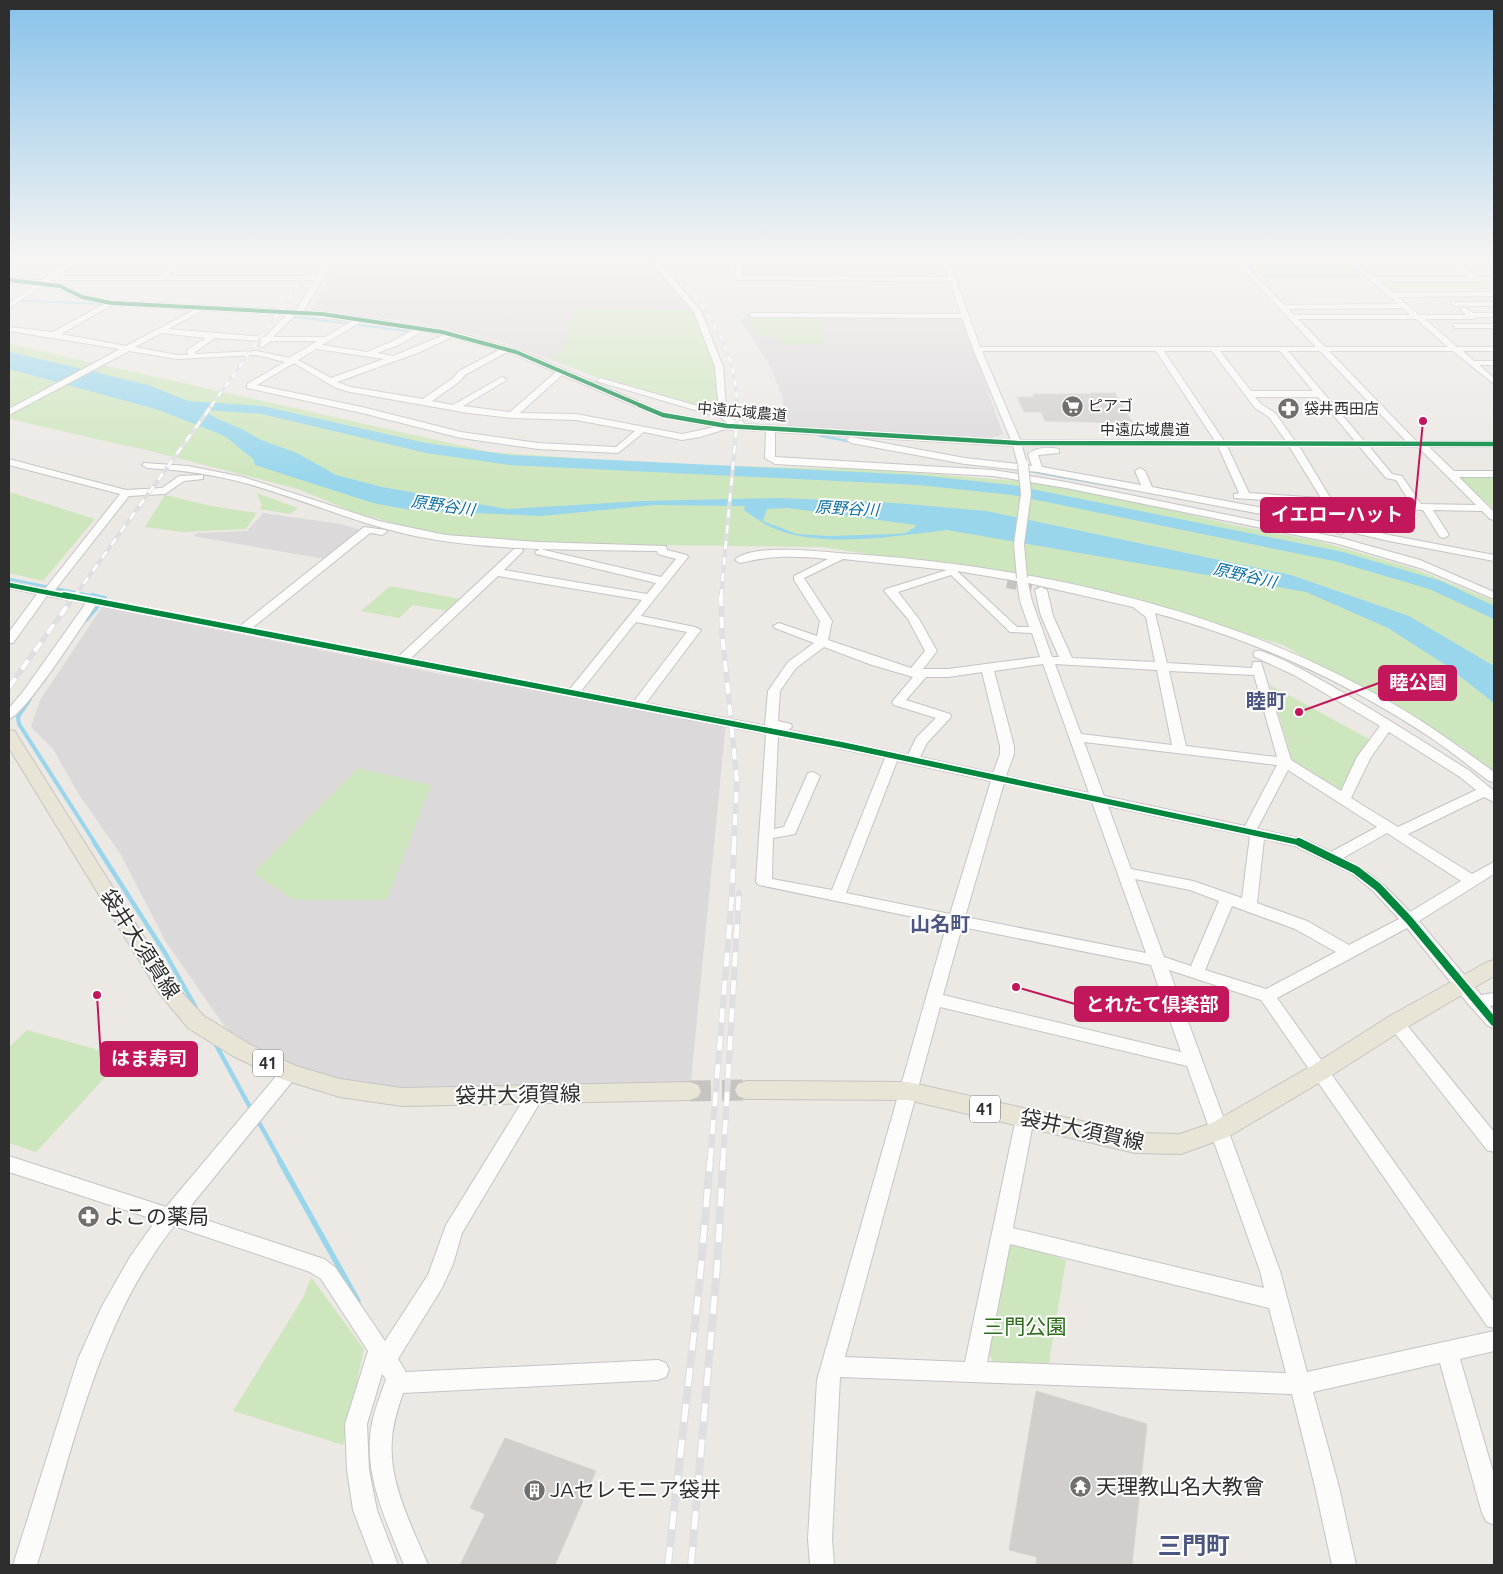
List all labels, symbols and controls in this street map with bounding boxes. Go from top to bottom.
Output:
supermarket icon: ピアゴ [1060,394,1084,418]
place label: ピアゴ [1088,397,1133,414]
pharmacy icon: 袋井西田店 [1276,397,1300,421]
street label: 中遠広域農道 [696,399,788,424]
place label: 袋井西田店 [1304,400,1379,417]
street label: 中遠広域農道 [1100,421,1190,438]
water label: 原野谷川 [410,492,478,519]
water label: 原野谷川 [815,497,881,519]
callout: イエローハット [1261,498,1414,532]
text: イエローハット [1271,503,1403,525]
water label: 原野谷川 [1212,559,1280,591]
callout: 睦公園 [1379,666,1456,700]
text: 睦公園 [1389,671,1447,693]
district label: 睦町 [1246,689,1286,712]
street label: 袋井大須賀線 [96,884,185,1003]
district label: 山名町 [910,912,970,935]
callout: とれたて倶楽部 [1075,987,1228,1021]
text: とれたて倶楽部 [1085,993,1219,1015]
callout: はま寿司 [101,1042,197,1076]
text: はま寿司 [111,1047,187,1069]
road number: 41 [253,1050,283,1076]
street label: 袋井大須賀線 [455,1081,581,1107]
road number: 41 [970,1096,1000,1122]
street label: 袋井大須賀線 [1018,1104,1146,1154]
place label: よこの薬局 [104,1204,209,1228]
pharmacy icon: よこの薬局 [76,1205,100,1229]
park label: 三門公園 [983,1314,1067,1338]
place label: 天理教山名大教會 [1096,1474,1264,1498]
temple icon: 天理教山名大教會 [1068,1475,1092,1499]
place label: JAセレモニア袋井 [550,1477,721,1501]
building icon: JAセレモニア袋井 [522,1478,546,1502]
district label: 三門町 [1158,1532,1230,1559]

